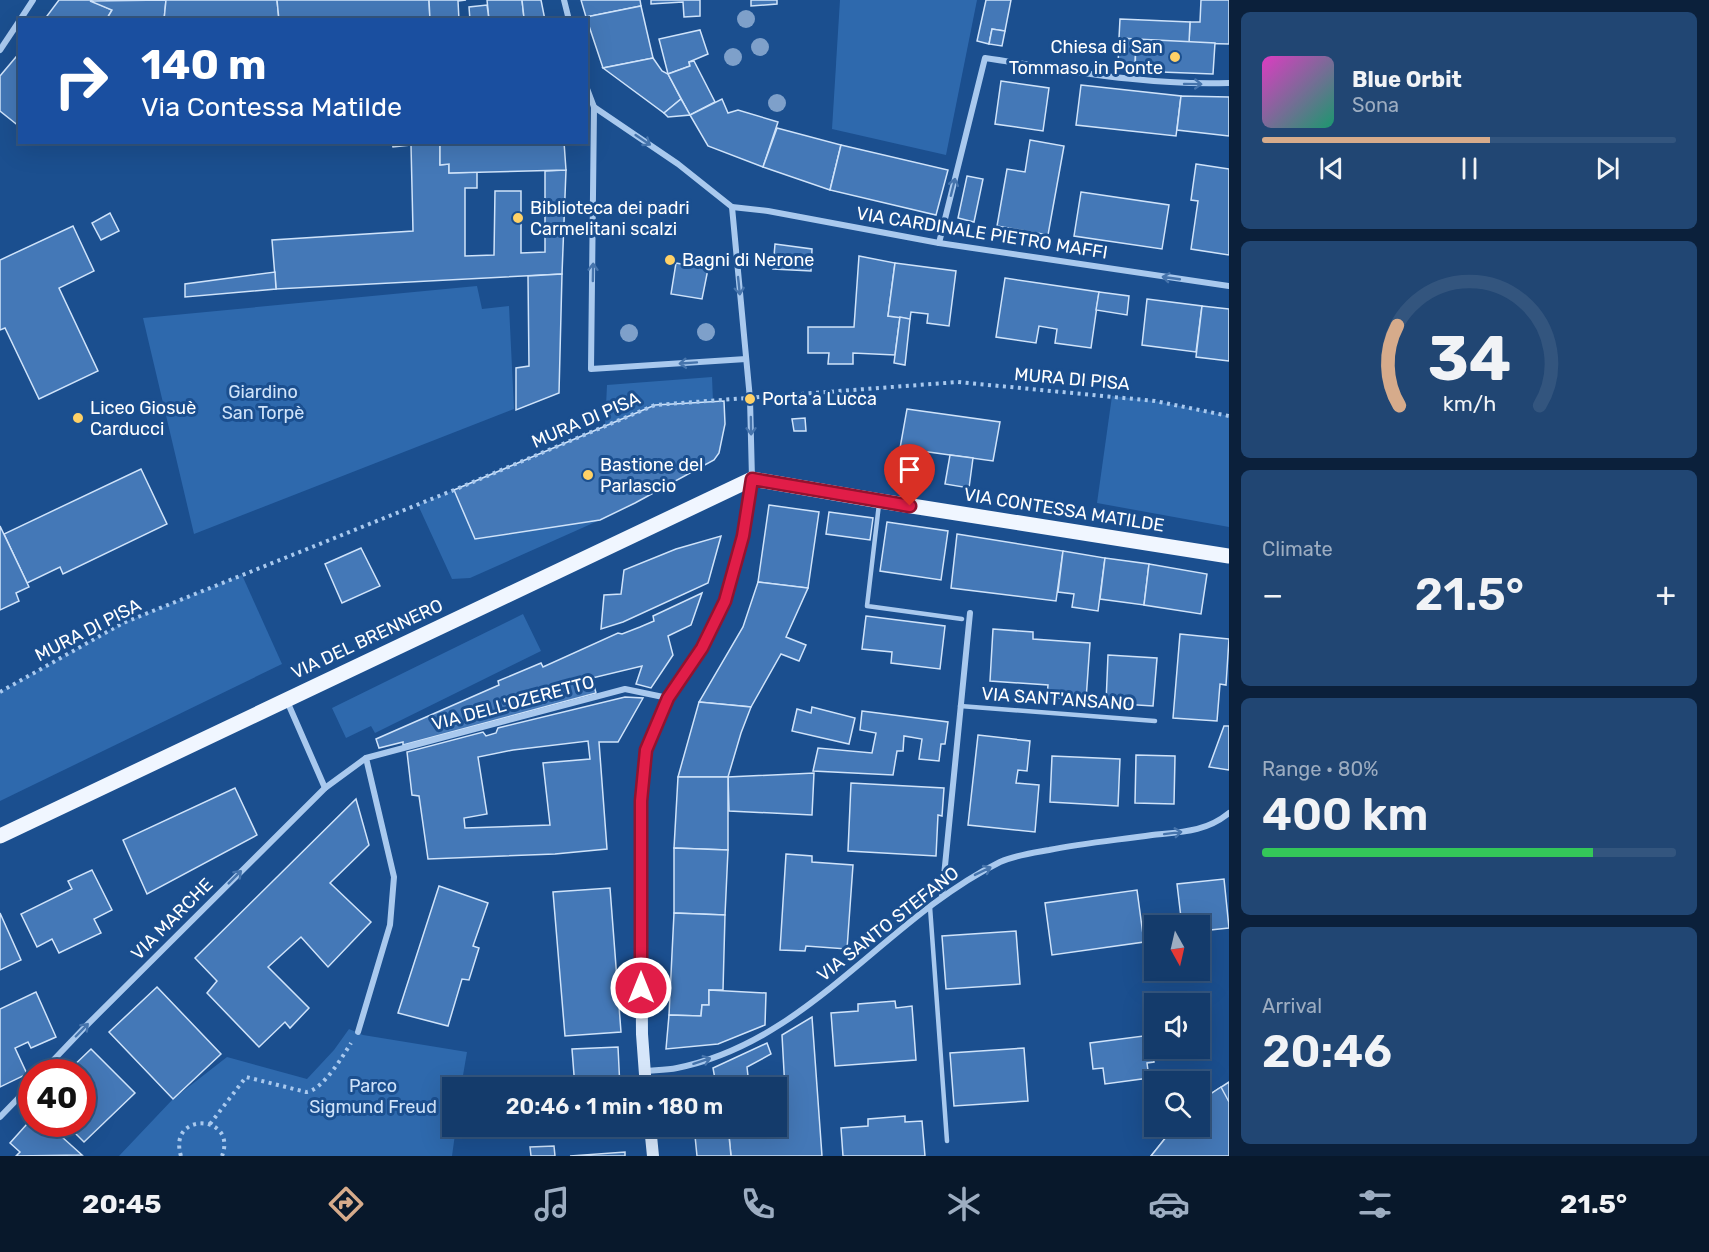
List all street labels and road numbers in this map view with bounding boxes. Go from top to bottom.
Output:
street label: VIA CARDINALE PIETRO MAFFI [855,202,1109,264]
street label: MURA DI PISA [1013,363,1131,395]
street label: MURA DI PISA [528,387,644,453]
street label: VIA CONTESSA MATILDE [962,483,1166,537]
street label: MURA DI PISA [31,594,145,666]
street label: VIA DEL BRENNERO [288,594,446,684]
street label: VIA DELL'OZERETTO [429,671,597,735]
street label: VIA SANT'ANSANO [981,683,1135,715]
street label: VIA SANTO STEFANO [813,862,963,986]
street label: VIA MARCHE [127,874,217,964]

